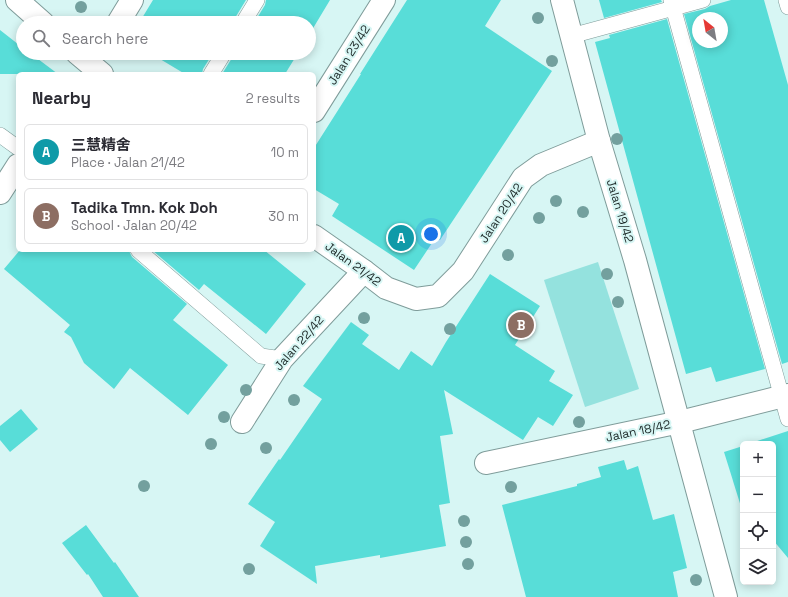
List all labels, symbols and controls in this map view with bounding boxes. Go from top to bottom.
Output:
north arrow [692,12,728,48]
search box [16,16,316,60]
street label: Jalan 23/42 [324,22,374,88]
icon: search [30,27,52,49]
text: Search here [62,29,148,48]
text: Nearby [32,87,91,109]
text: 2 results [246,90,300,107]
text: 三慧精舍 [71,135,131,154]
text: A [42,144,50,161]
text: 10 m [271,144,299,161]
text: Place · Jalan 21/42 [71,154,185,171]
street label: Jalan 19/42 [603,177,637,245]
street label: Jalan 20/42 [476,180,526,246]
text: Tadika Tmn. Kok Doh [71,198,218,217]
text: B [42,208,50,225]
text: 30 m [268,208,299,225]
text: School · Jalan 20/42 [71,217,197,234]
pin: A [388,223,414,253]
your location [421,224,441,244]
street label: Jalan 21/42 [322,238,384,290]
pin: B [508,310,534,340]
street label: Jalan 22/42 [271,312,327,374]
street label: Jalan 18/42 [604,416,672,446]
map controls [740,441,776,585]
button: + [740,441,776,477]
button: − [740,477,776,513]
button: locate [740,513,776,549]
button: layers [740,549,776,585]

